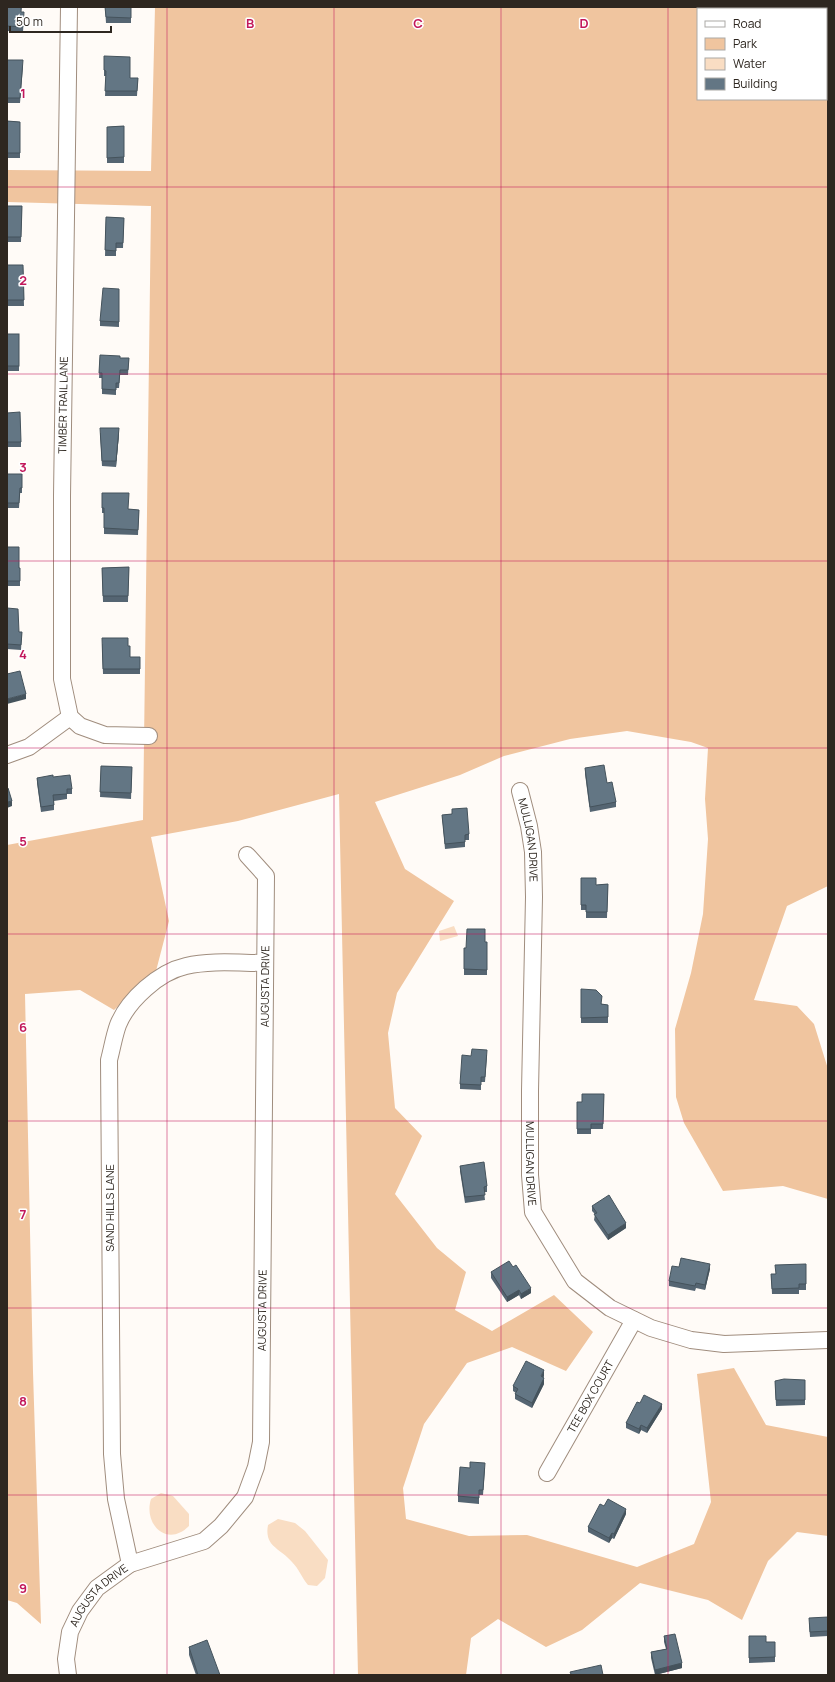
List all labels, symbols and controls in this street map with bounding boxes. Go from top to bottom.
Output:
scale bar [10,8,111,34]
legend [697,8,827,100]
text: 50 m [16,13,43,30]
text: B [246,14,254,32]
text: C [413,14,423,32]
text: D [579,14,589,32]
text: Road [733,15,761,32]
text: Park [733,35,758,52]
text: Water [733,55,767,72]
text: Building [733,75,777,92]
text: 1 [20,84,26,102]
text: 2 [19,271,27,289]
street label: TIMBER TRAIL LANE [54,356,71,454]
text: 3 [19,458,27,476]
text: 4 [19,645,27,663]
street label: MULLIGAN DRIVE [515,796,542,882]
text: 5 [19,832,27,850]
street label: AUGUSTA DRIVE [257,945,272,1027]
text: 6 [19,1018,27,1036]
street label: MULLIGAN DRIVE [523,1121,540,1206]
street label: SAND HILLS LANE [102,1164,117,1252]
text: 7 [20,1205,27,1223]
street label: AUGUSTA DRIVE [254,1269,270,1351]
street label: TEE BOX COURT [563,1357,617,1435]
text: 8 [19,1392,27,1410]
street label: AUGUSTA DRIVE [66,1560,131,1629]
text: 9 [19,1579,27,1597]

